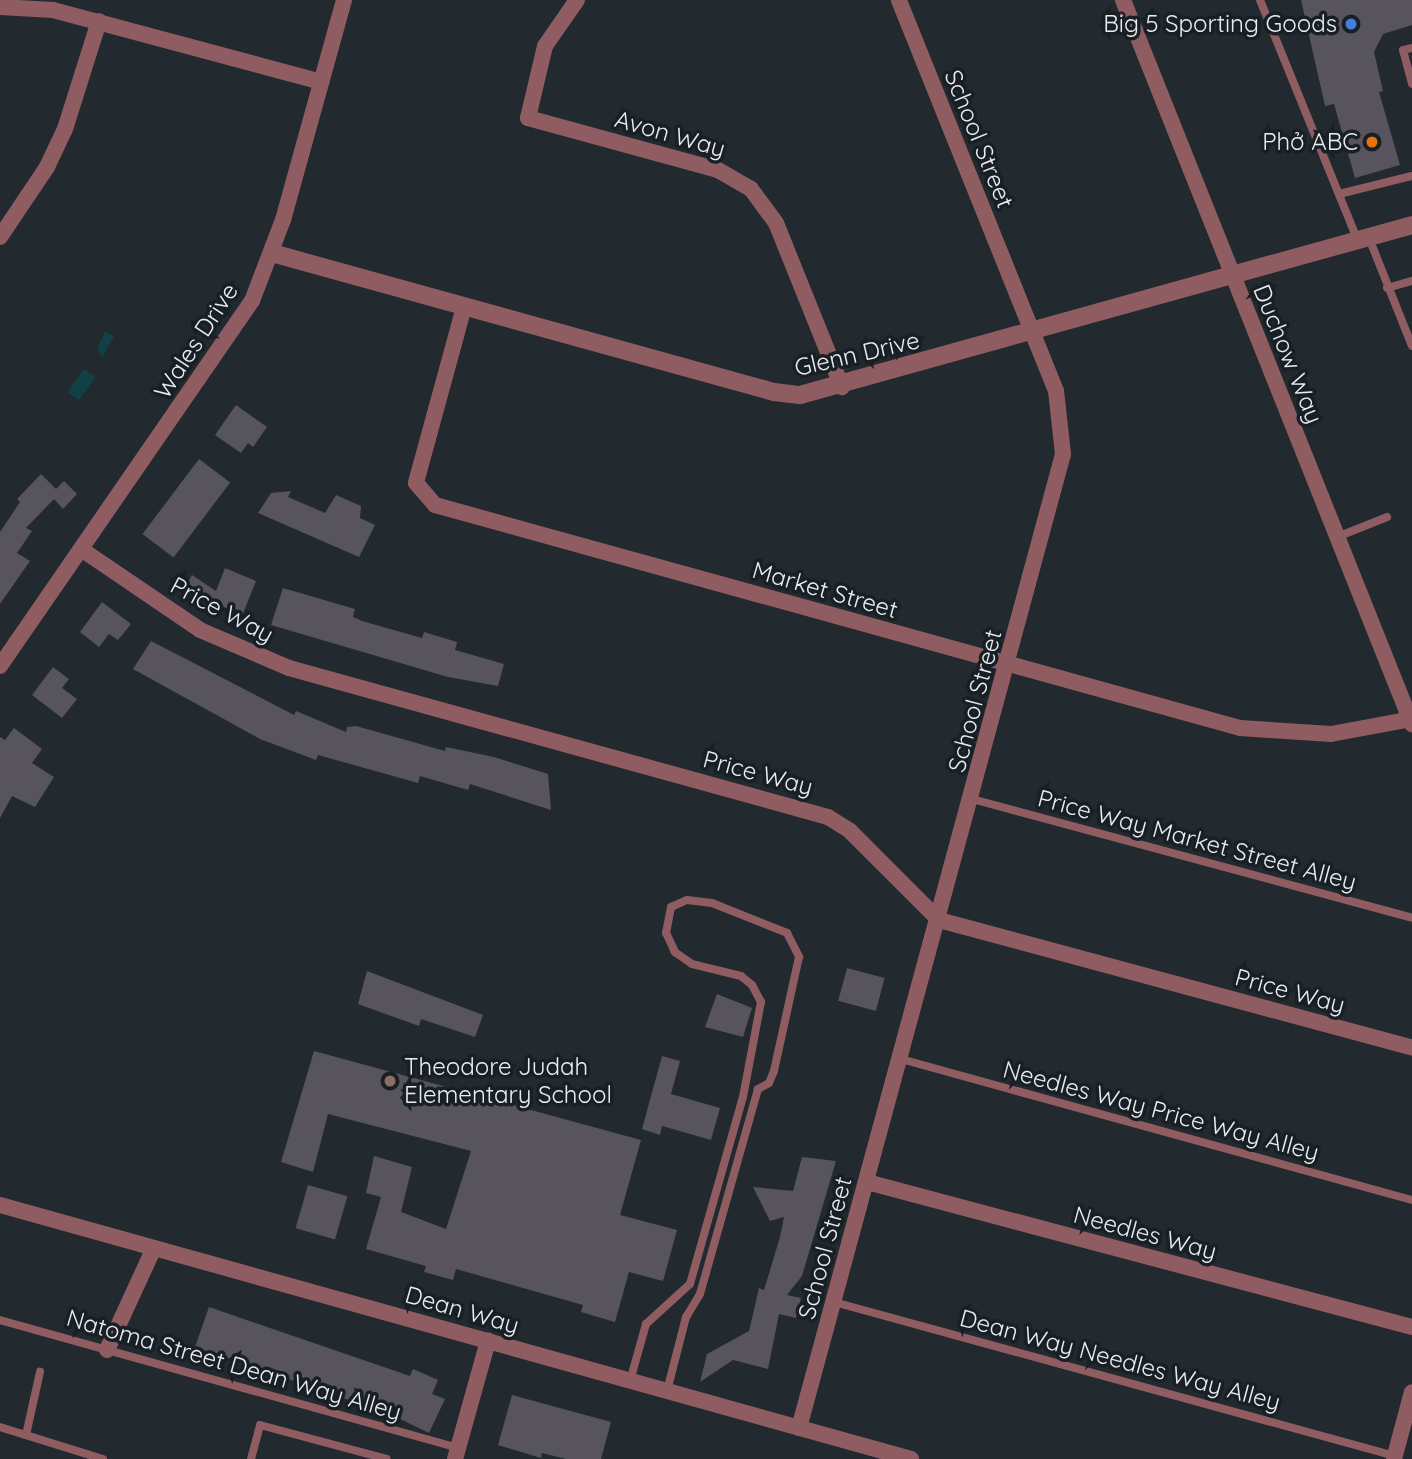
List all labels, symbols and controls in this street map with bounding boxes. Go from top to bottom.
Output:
place label: Big 5 Sporting Goods [1103,10,1337,38]
marker: Big 5 Sporting Goods [1343,16,1359,32]
street label: School Street [938,66,1020,212]
street label: Avon Way [611,105,729,163]
place label: Phở ABC [1262,128,1358,156]
marker: Phở ABC [1364,134,1380,150]
street label: Wales Drive [148,278,244,404]
street label: Duchow Way [1247,280,1329,428]
street label: Glenn Drive [792,326,922,382]
street label: Market Street [749,556,901,624]
street label: Price Way [166,571,278,649]
street label: School Street [942,627,1008,775]
street label: Price Way [700,745,816,801]
street label: Price Way Market Street Alley [1035,784,1359,896]
street label: Price Way [1232,963,1348,1019]
place label: Theodore Judah Elementary School [404,1053,612,1109]
street label: Needles Way Price Way Alley [1000,1055,1322,1167]
marker: Theodore Judah Elementary School [382,1073,398,1089]
street label: School Street [792,1174,858,1322]
street label: Needles Way [1070,1200,1220,1266]
street label: Dean Way [402,1280,522,1340]
street label: Natoma Street Dean Way Alley [63,1303,405,1427]
street label: Dean Way Needles Way Alley [957,1303,1283,1417]

